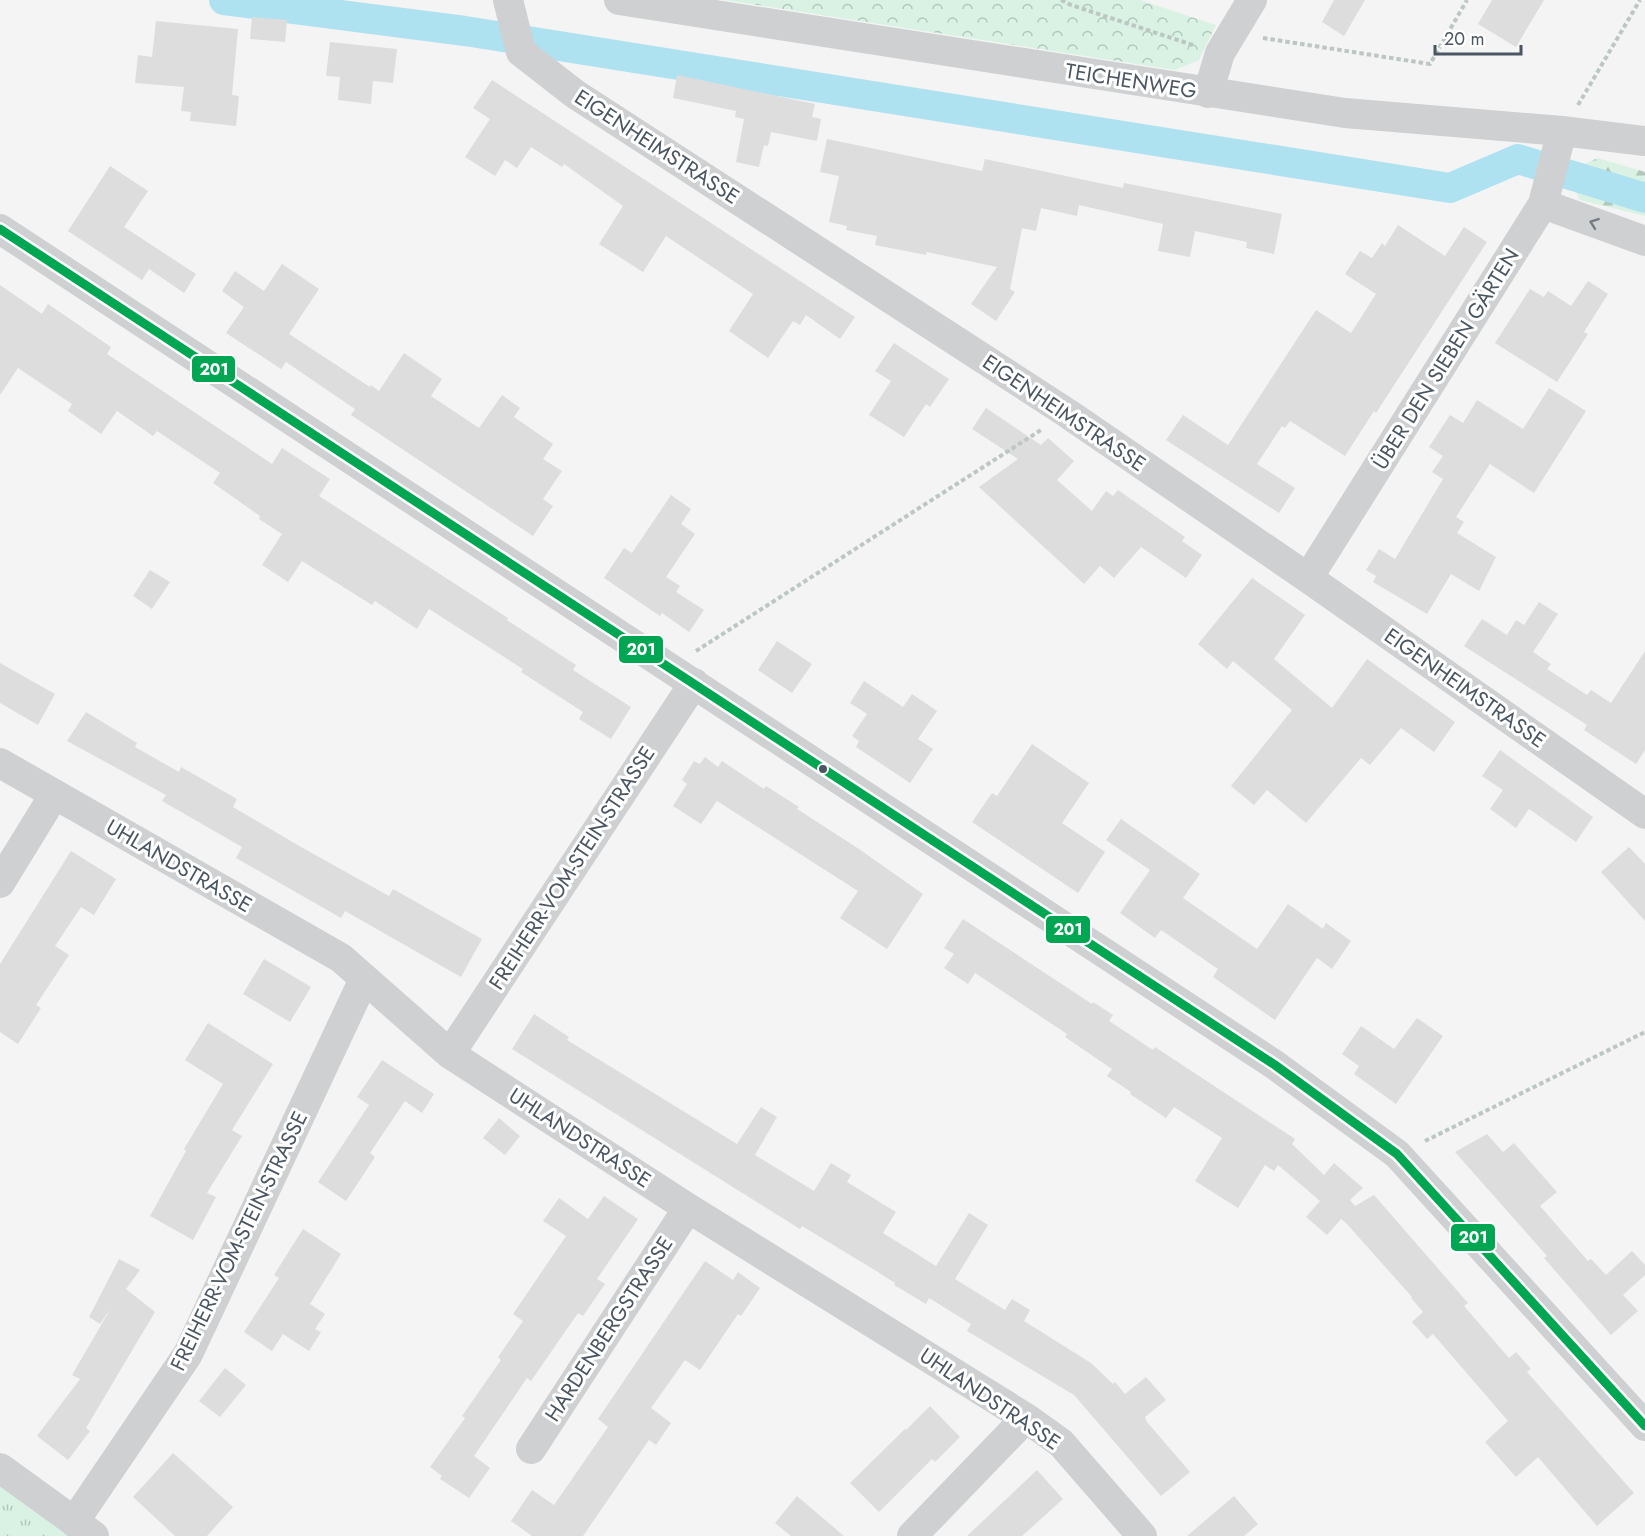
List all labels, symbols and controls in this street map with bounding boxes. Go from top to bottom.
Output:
scale bar [1435,18,1520,56]
text: 20 m [1444,26,1484,52]
street label: TEICHENWEG [1063,56,1199,106]
street label: EIGENHEIMSTRASSE [569,82,745,212]
one-way arrow [1589,217,1600,230]
street label: ÜBER DEN SIEBEN GÄRTEN [1366,243,1526,475]
street label: EIGENHEIMSTRASSE [976,347,1152,479]
line badge: 201 [191,355,236,383]
text: 201 [199,358,229,381]
street label: EIGENHEIMSTRASSE [1378,621,1552,755]
line badge: 201 [618,635,664,664]
text: 201 [626,638,656,661]
street label: FREIHERR-VOM-STEIN-STRASSE [482,740,662,996]
unlabelled marker [817,763,829,775]
street label: UHLANDSTRASSE [100,812,258,920]
line badge: 201 [1045,915,1091,944]
text: 201 [1053,918,1083,941]
street label: UHLANDSTRASSE [503,1081,657,1195]
street label: FREIHERR-VOM-STEIN-STRASSE [163,1106,315,1376]
line badge: 201 [1450,1223,1496,1252]
text: 201 [1458,1226,1488,1249]
street label: HARDENBERGSTRASSE [538,1230,680,1428]
street label: UHLANDSTRASSE [914,1341,1066,1457]

